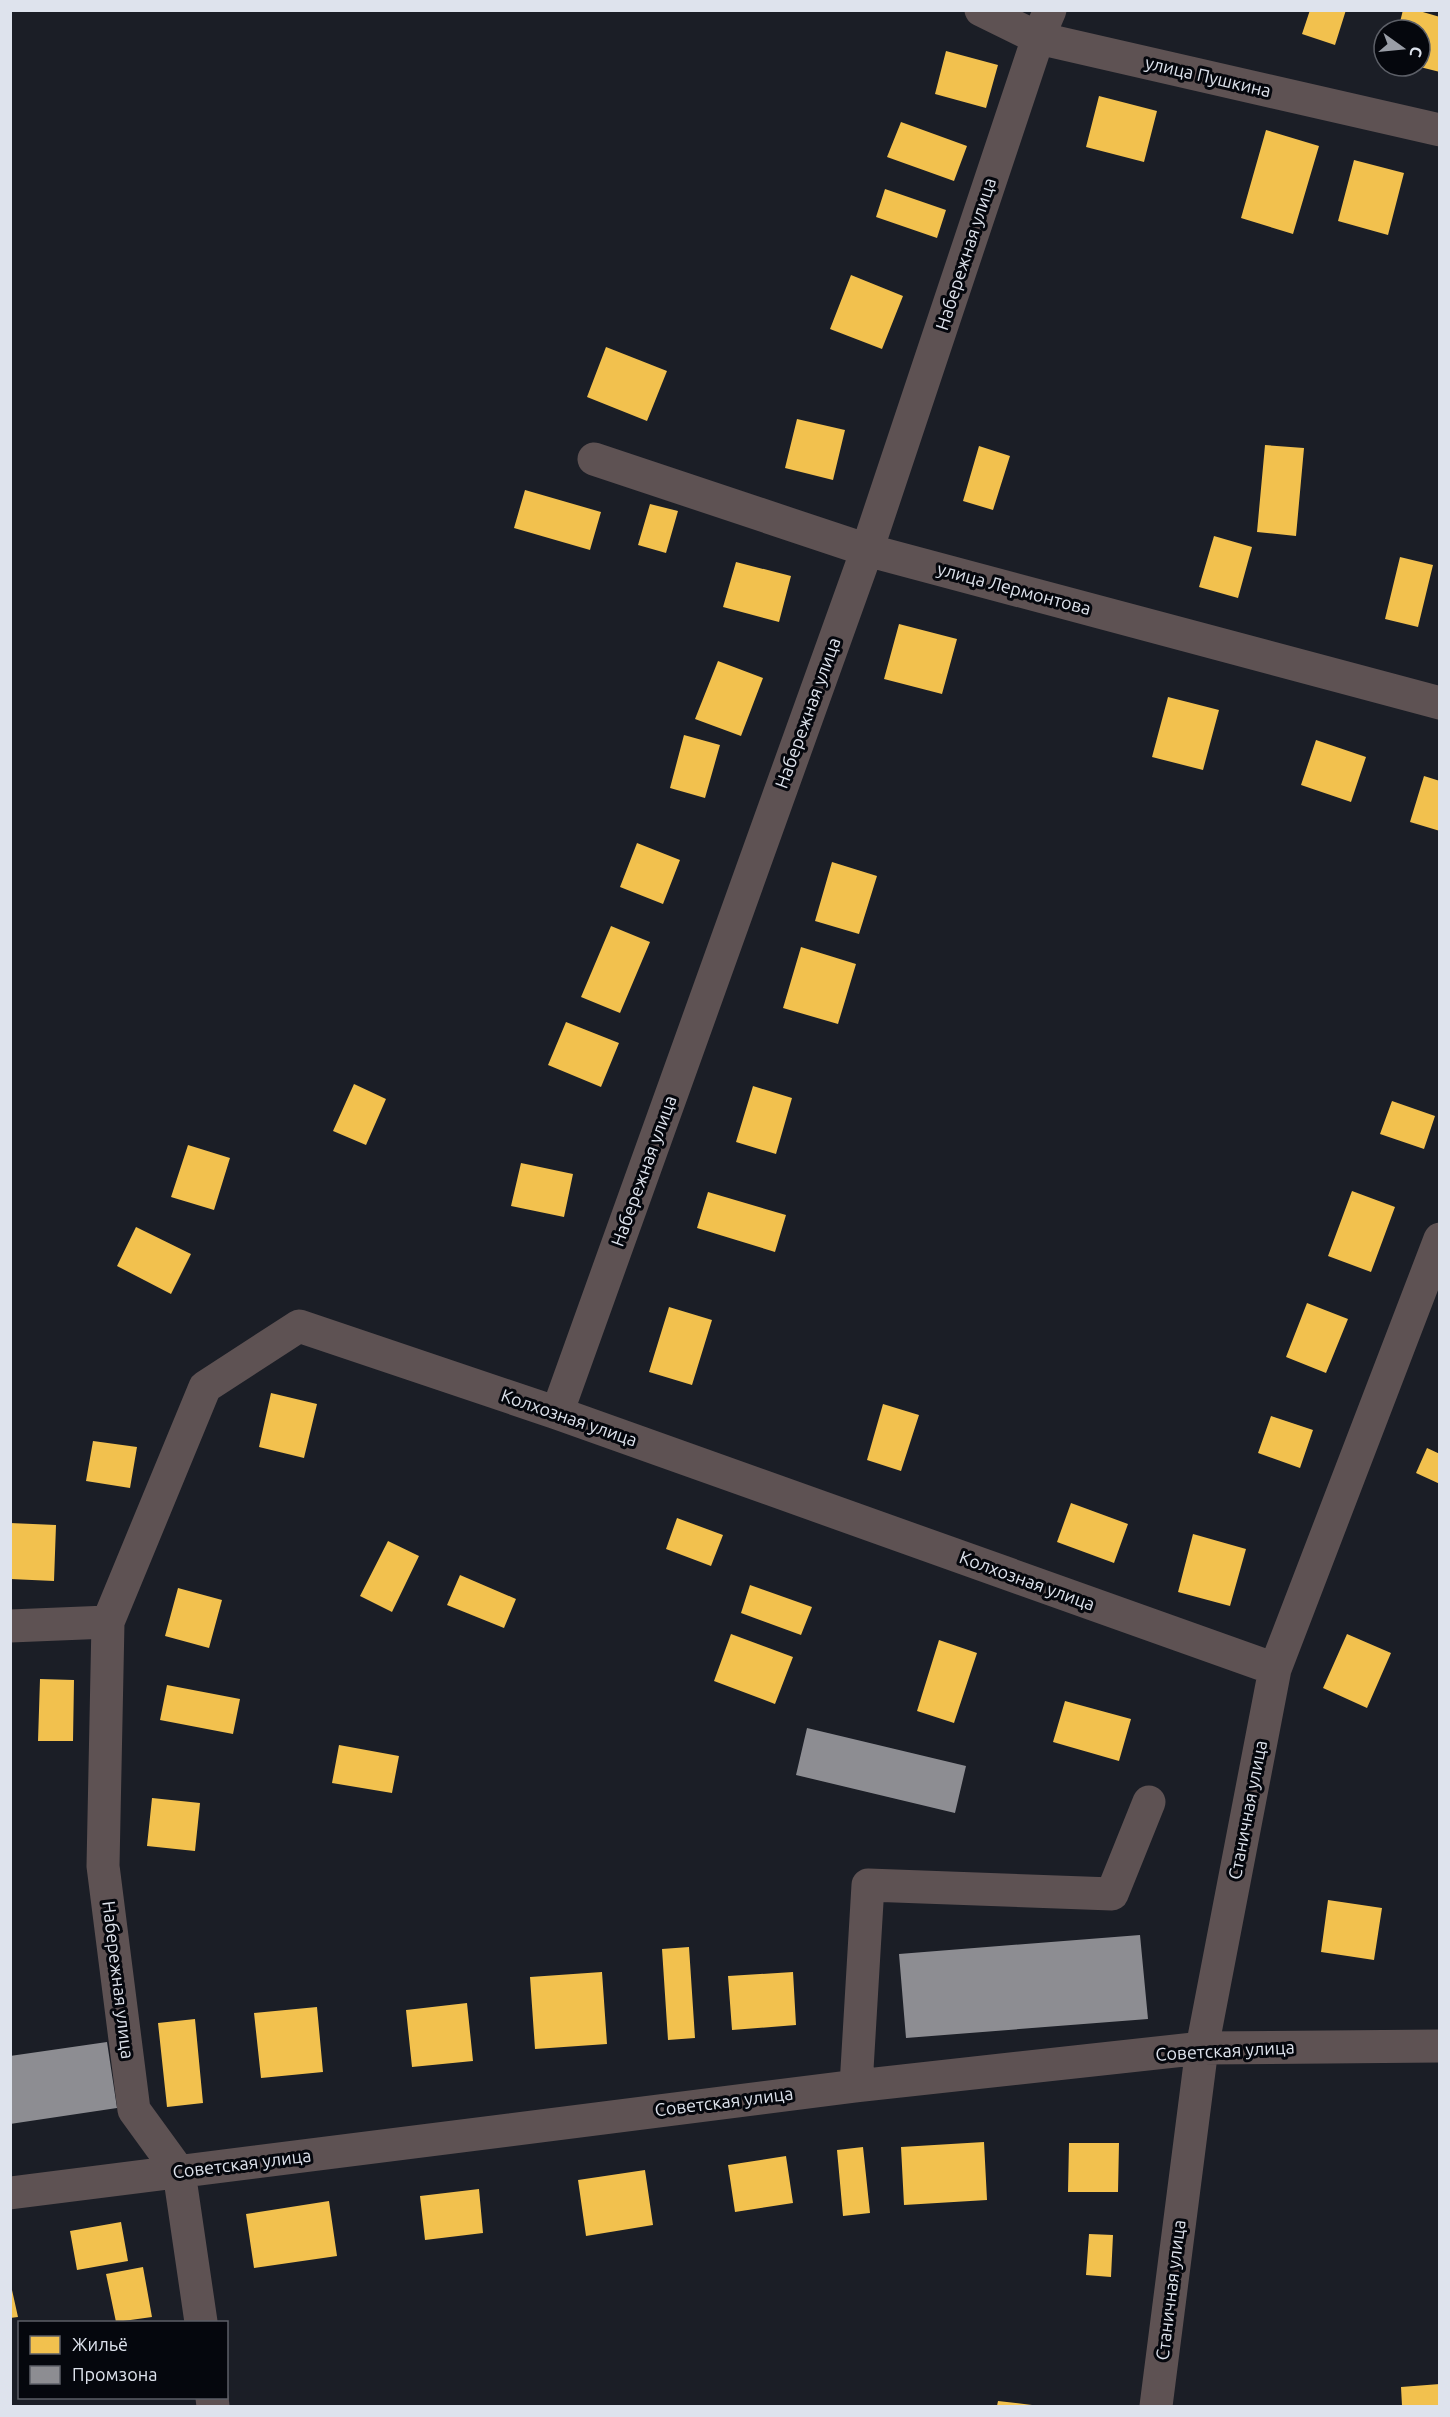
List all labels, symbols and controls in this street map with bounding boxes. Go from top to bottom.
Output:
north arrow [1372,18,1432,78]
text: С [1406,45,1427,59]
street label: улица Пушкина [1143,52,1273,100]
street label: Набережная улица [931,175,999,332]
street label: улица Лермонтова [935,558,1093,618]
street label: Набережная улица [770,635,844,791]
street label: Набережная улица [606,1093,680,1249]
street label: Колхозная улица [499,1384,640,1450]
street label: Колхозная улица [957,1546,1098,1614]
street label: Станичная улица [1224,1739,1270,1881]
street label: Набережная улица [99,1900,139,2060]
street label: Советская улица [1155,2036,1295,2064]
street label: Советская улица [653,2083,794,2119]
street label: Советская улица [171,2145,312,2181]
street label: Станичная улица [1151,2218,1189,2361]
legend [18,2321,228,2399]
text: Жильё [72,2334,128,2354]
text: Промзона [72,2364,157,2384]

